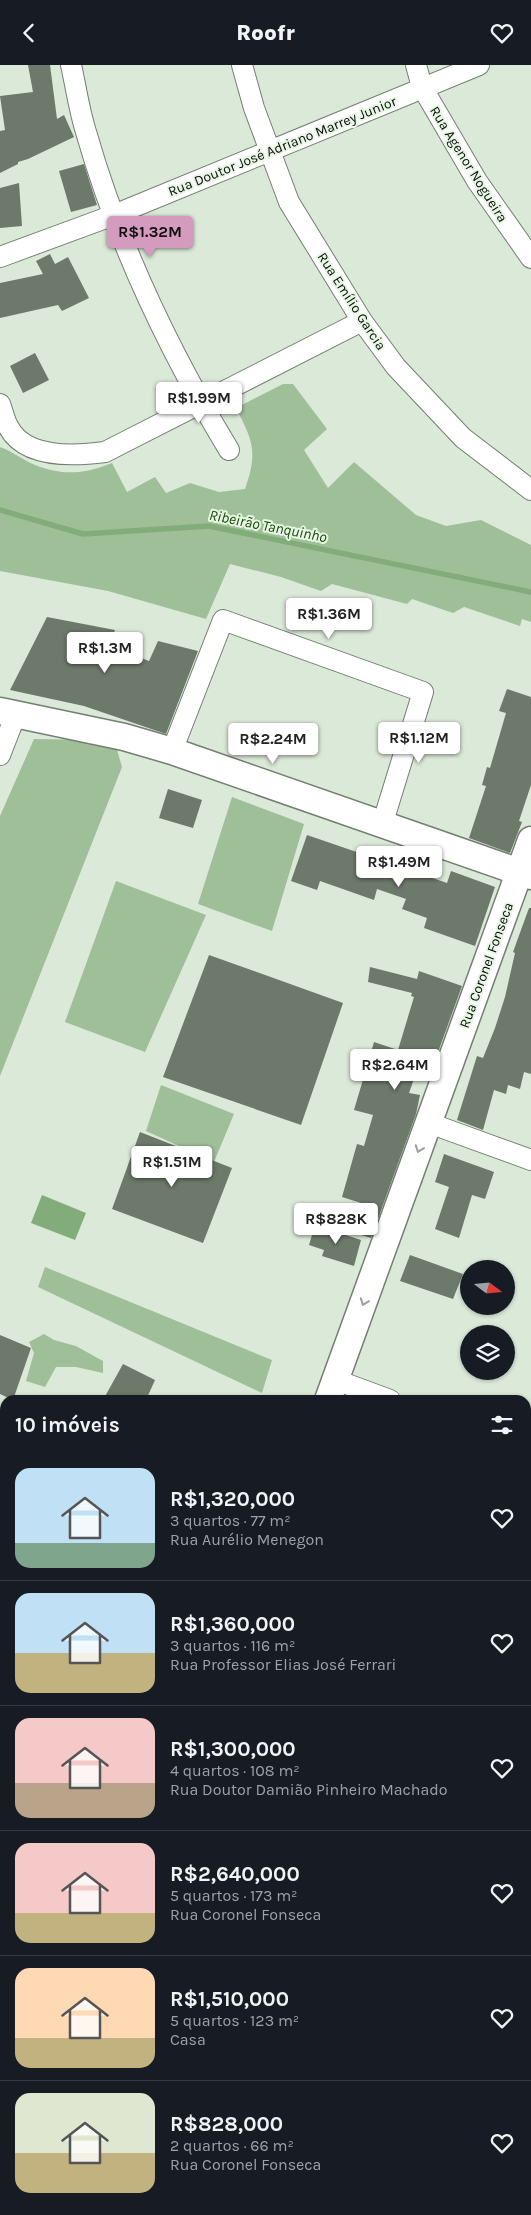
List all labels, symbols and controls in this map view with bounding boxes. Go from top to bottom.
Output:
icon: back [15,19,43,47]
icon: heart [488,19,516,47]
text: Roofr [236,20,295,46]
street label: Rua Doutor José Adriano Marrey Junior [166,92,400,200]
street label: Rua Agenor Nogueira [426,103,511,225]
pin: R$1.32M [104,215,196,258]
text: R$1.32M [118,222,182,241]
street label: Rua Emílio Garcia [314,249,390,353]
pin: R$1.99M [153,381,245,424]
text: R$1.99M [167,388,231,407]
water label: Ribeirão Tanquinho [208,506,329,546]
pin: R$1.36M [283,597,375,640]
text: R$1.36M [297,604,361,623]
pin: R$1.3M [64,631,146,674]
text: R$1.3M [78,638,132,657]
pin: R$1.12M [373,721,465,764]
pin: R$2.24M [227,723,319,765]
text: R$1.12M [389,728,449,747]
text: R$2.24M [239,729,307,748]
pin: R$1.49M [353,845,445,888]
text: R$1.49M [367,852,431,871]
street label: Rua Coronel Fonseca [456,900,517,1030]
pin: R$2.64M [349,1049,441,1091]
text: R$2.64M [361,1055,429,1074]
one-way arrow [415,1144,425,1153]
pin: R$1.51M [126,1145,218,1188]
text: R$1.51M [142,1152,202,1171]
pin: R$828K [295,1203,377,1245]
text: R$828K [305,1209,367,1228]
north arrow [460,1260,515,1315]
map controls [460,1260,515,1380]
one-way arrow [360,1297,370,1306]
button: layers [460,1325,515,1380]
icon: filters [488,1411,516,1439]
text: 10 imóveis [15,1413,120,1437]
text: R$1,320,000 [170,1487,295,1511]
icon: home [55,1488,115,1548]
icon: heart [488,1504,516,1532]
text: 3 quartos · 77 m² [170,1511,291,1530]
text: Rua Aurélio Menegon [170,1530,324,1549]
text: R$1,360,000 [170,1612,295,1636]
icon: home [55,1613,115,1673]
icon: heart [488,1629,516,1657]
text: 3 quartos · 116 m² [170,1636,295,1655]
text: Rua Professor Elias José Ferrari [170,1655,396,1674]
text: R$1,300,000 [170,1737,296,1761]
icon: home [55,1738,115,1798]
icon: heart [488,1754,516,1782]
text: 4 quartos · 108 m² [170,1761,300,1780]
text: Rua Doutor Damião Pinheiro Machado [170,1780,447,1799]
text: R$2,640,000 [170,1862,300,1886]
icon: home [55,1863,115,1923]
icon: heart [488,1879,516,1907]
text: 5 quartos · 173 m² [170,1886,298,1905]
text: Rua Coronel Fonseca [170,1905,321,1924]
text: R$1,510,000 [170,1987,289,2011]
icon: home [55,1988,115,2048]
icon: heart [488,2004,516,2032]
text: 5 quartos · 123 m² [170,2011,299,2030]
text: Casa [170,2030,206,2049]
text: R$828,000 [170,2112,283,2136]
icon: home [55,2113,115,2173]
icon: heart [488,2129,516,2157]
text: 2 quartos · 66 m² [170,2136,294,2155]
text: Rua Coronel Fonseca [170,2155,321,2174]

